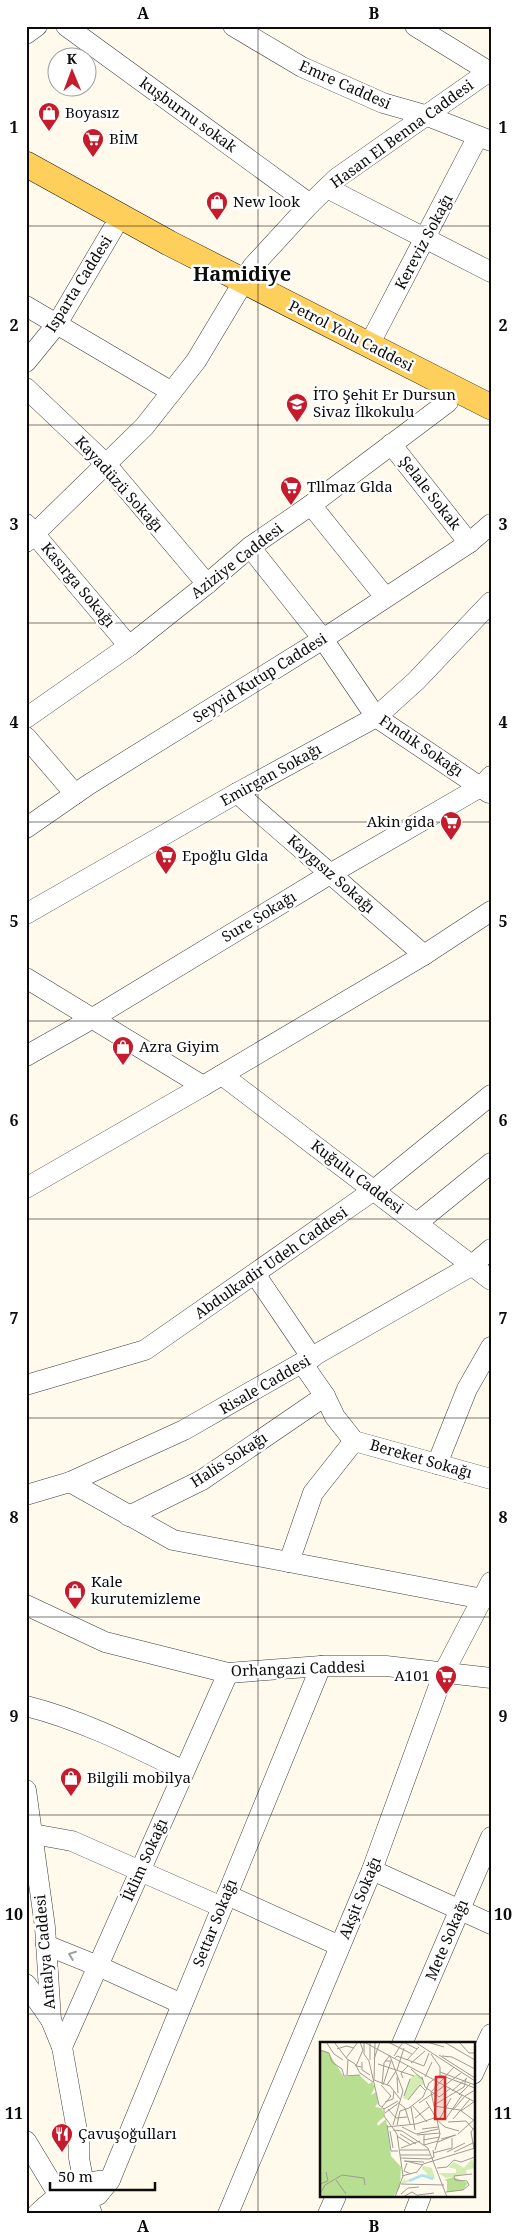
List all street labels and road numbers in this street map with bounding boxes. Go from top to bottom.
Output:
street label: Emre Caddesi [296,55,394,113]
street label: kuşburnu sokak [136,72,241,156]
street label: Hasan El Benna Caddesi [326,74,477,192]
street label: Kereviz Sokağı [390,190,457,293]
street label: Isparta Caddesi [40,231,116,336]
street label: Petrol Yolu Caddesi [286,295,417,375]
street label: Kayadüzü Sokağı [71,431,168,536]
street label: Şelale Sokak [396,451,466,534]
street label: Aziziye Caddesi [186,518,287,602]
street label: Kasırga Sokağı [37,538,120,631]
street label: Seyyid Kutup Caddesi [189,628,330,727]
street label: Fındık Sokağı [376,710,467,781]
street label: Emirgan Sokağı [217,738,325,810]
street label: Kaygısız Sokağı [284,830,380,917]
street label: Sure Sokağı [218,886,300,946]
street label: Kuğulu Caddesi [307,1135,408,1218]
street label: Abdulkadir Udeh Caddesi [190,1202,351,1323]
street label: Risale Caddesi [215,1350,314,1418]
street label: Halis Sokağı [186,1427,271,1491]
street label: Bereket Sokağı [368,1434,475,1482]
street label: Orhangazi Caddesi [230,1656,366,1680]
street label: İklim Sokağı [117,1815,171,1904]
street label: Akşit Sokağı [334,1853,385,1942]
street label: Settar Sokağı [187,1876,241,1970]
street label: Antalya Caddesi [29,1894,59,2010]
street label: Mete Sokağı [420,1896,472,1983]

